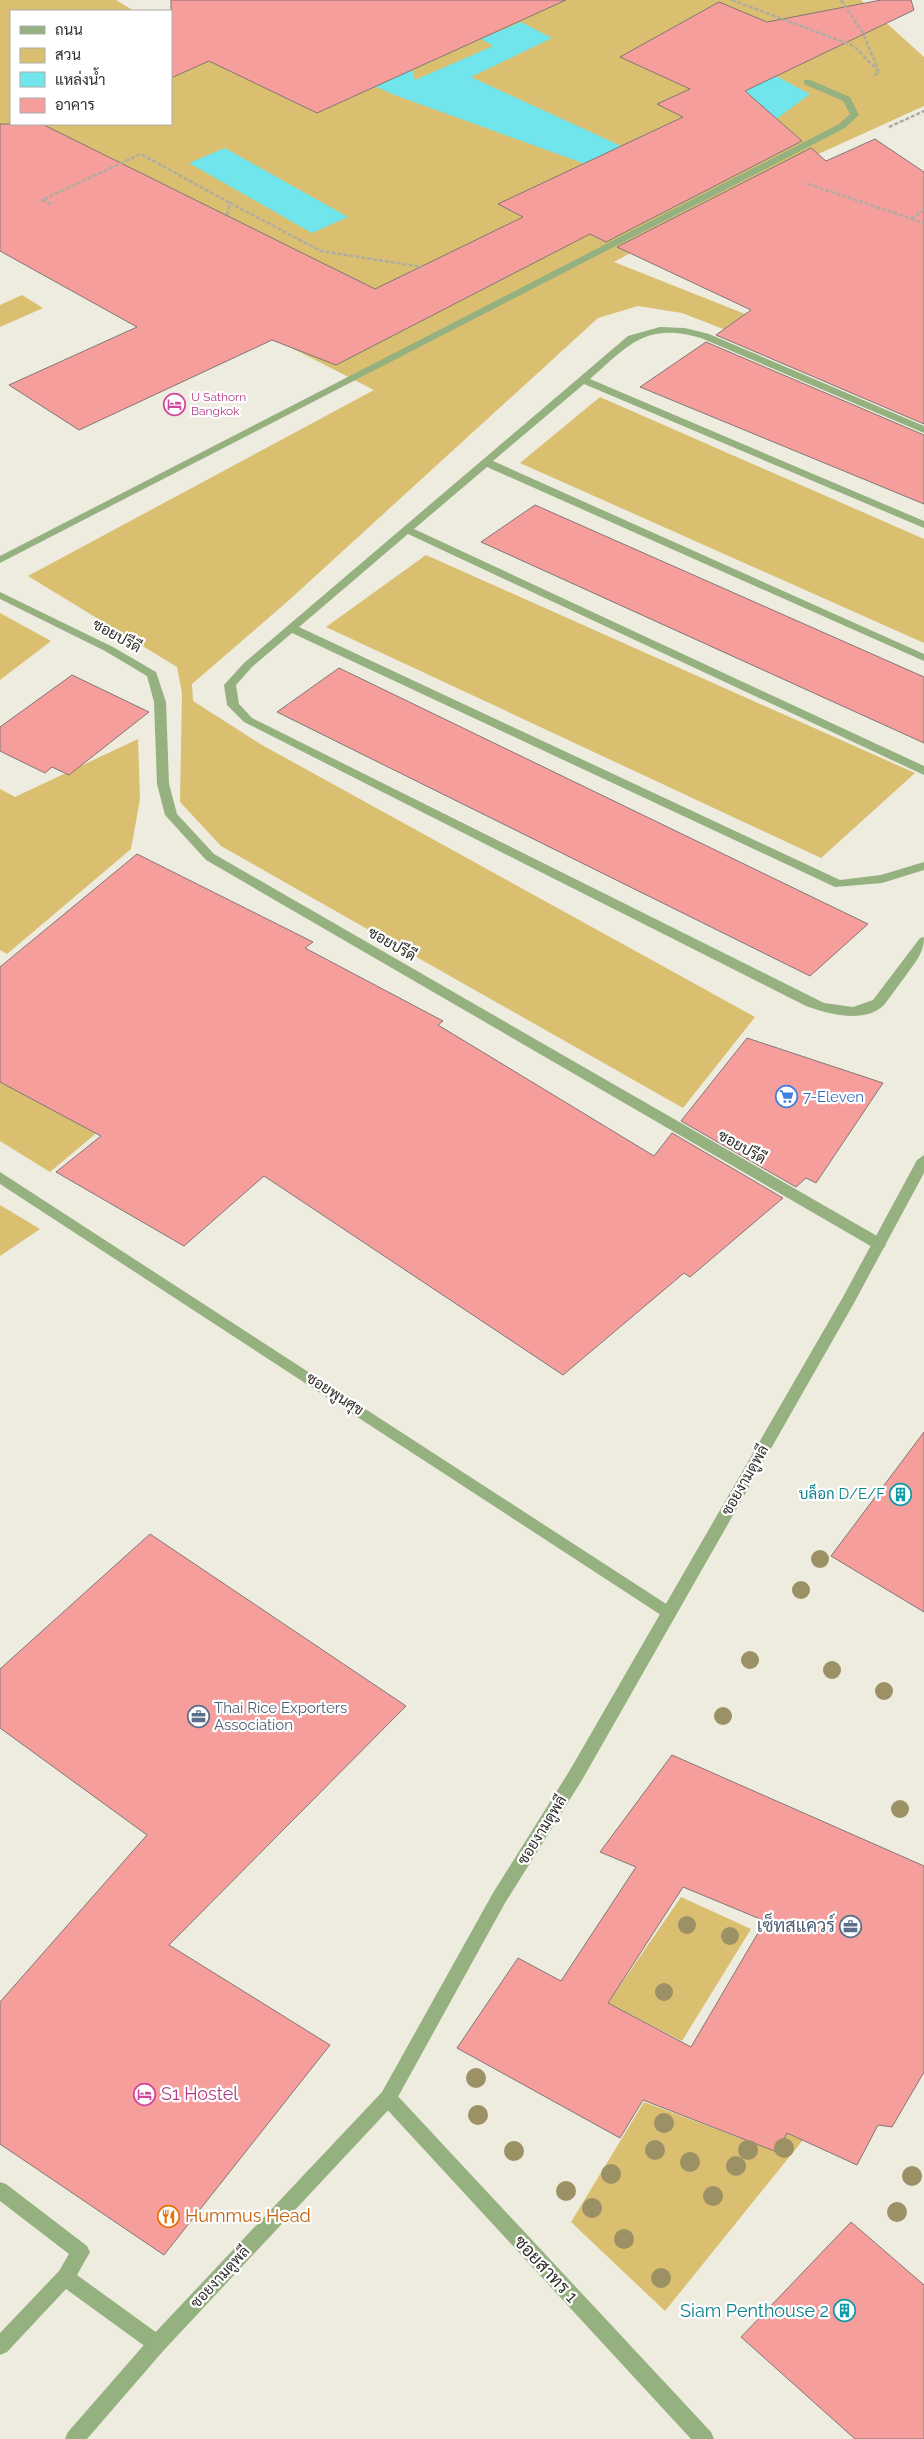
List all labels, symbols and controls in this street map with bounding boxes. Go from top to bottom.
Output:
legend [10,10,172,125]
text: ถนน [55,21,83,39]
text: สวน [55,46,81,64]
text: แหล่งน้ำ [55,67,106,89]
text: อาคาร [55,96,95,114]
place label: U Sathorn Bangkok [191,390,246,418]
hotel icon: U Sathorn Bangkok [163,392,187,416]
street label: ซอยปรีดี [90,615,145,657]
street label: ซอยปรีดี [365,922,420,965]
supermarket icon: 7-Eleven [775,1085,799,1109]
place label: 7-Eleven [803,1088,864,1106]
street label: ซอยปรีดี [715,1125,770,1168]
street label: ซอยพูนศุข [302,1369,367,1421]
street label: ซอยงามดูพลี [717,1441,773,1519]
building icon: บล็อก D/E/F [889,1482,913,1506]
place label: บล็อก D/E/F [799,1483,885,1503]
place label: Thai Rice Exporters Association [214,1699,347,1734]
office icon: Thai Rice Exporters Association [186,1705,210,1729]
street label: ซอยงามดูพลี [513,1791,571,1869]
place label: เซ็ทสแควร์ [757,1912,835,1936]
office icon: เซ็ทสแควร์ [839,1914,863,1938]
hotel icon: S1 Hostel [133,2082,157,2106]
place label: S1 Hostel [161,2083,238,2104]
restaurant icon: Hummus Head [157,2204,181,2228]
place label: Hummus Head [185,2205,311,2226]
street label: ซอยสาทร 1 [510,2231,583,2307]
street label: ซอยงามดูพลี [186,2242,254,2312]
building icon: Siam Penthouse 2 [833,2299,857,2323]
place label: Siam Penthouse 2 [680,2300,829,2321]

